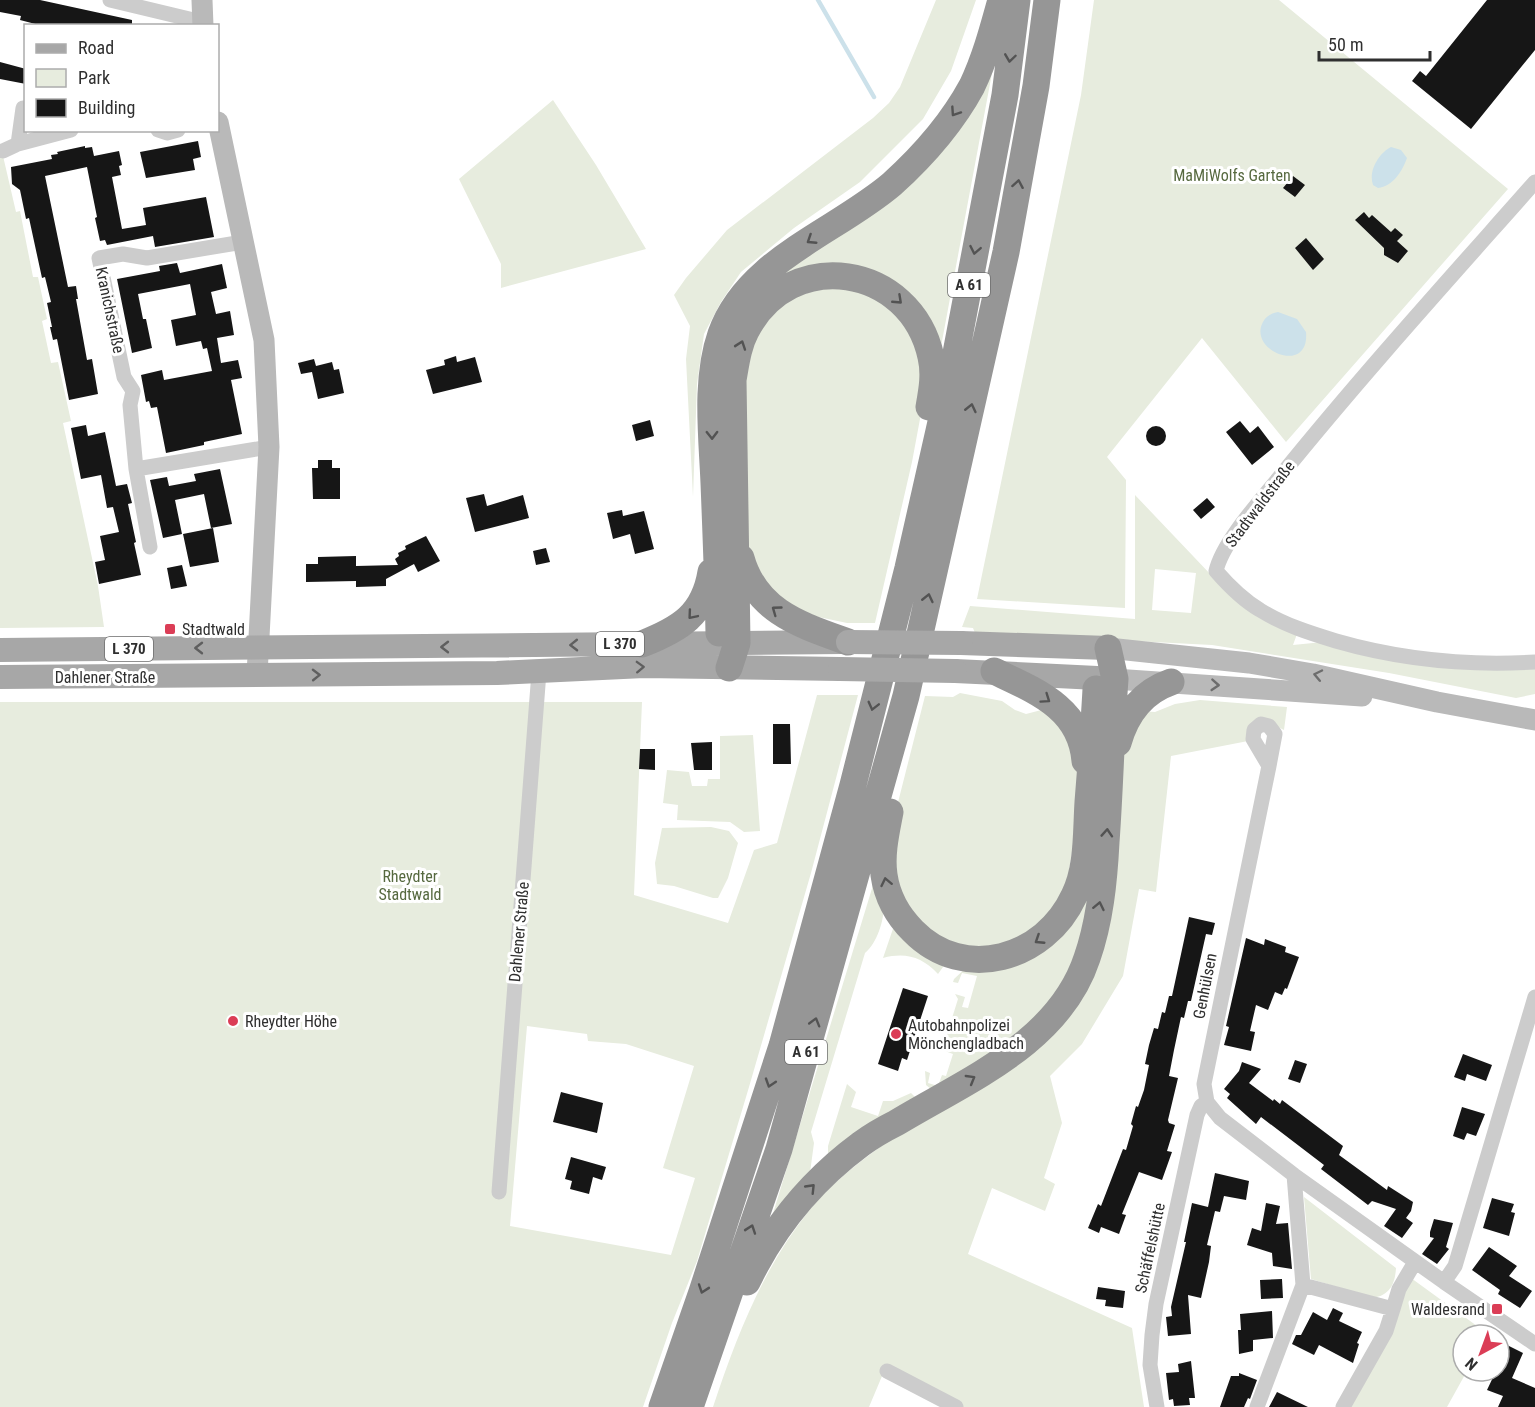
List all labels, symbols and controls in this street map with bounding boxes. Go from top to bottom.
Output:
legend [24,24,219,132]
scale bar [1319,24,1430,62]
text: 50 m [1328,34,1363,55]
text: Road [78,37,114,58]
one-way arrow [1004,53,1016,63]
text: Park [78,67,110,88]
text: Building [78,97,135,118]
one-way arrow [951,105,962,116]
park label: MaMiWolfs Garten [1173,166,1291,185]
one-way arrow [1011,179,1024,189]
one-way arrow [807,233,817,245]
one-way arrow [969,245,982,255]
street label: Kranichstraße [92,265,128,355]
road number: A 61 [948,273,990,297]
one-way arrow [891,293,902,304]
one-way arrow [733,340,746,351]
one-way arrow [964,403,977,413]
one-way arrow [706,430,718,439]
street label: Stadtwaldstraße [1221,457,1299,551]
one-way arrow [921,594,934,604]
one-way arrow [772,606,783,617]
one-way arrow [688,608,699,619]
place label: Stadtwald [182,620,245,639]
marker: Stadtwald [163,622,177,636]
road number: L 370 [596,632,644,656]
road number: L 370 [105,637,153,661]
one-way arrow [569,639,578,651]
one-way arrow [440,640,449,653]
one-way arrow [194,642,203,654]
one-way arrow [635,661,644,673]
street label: Dahlener Straße [55,668,155,687]
one-way arrow [311,669,320,681]
one-way arrow [1314,669,1324,682]
one-way arrow [1211,678,1220,691]
one-way arrow [1039,692,1050,703]
one-way arrow [867,701,880,711]
one-way arrow [1100,829,1113,838]
park label: Rheydter Stadtwald [378,867,442,904]
one-way arrow [880,877,893,887]
street label: Dahlener Straße [505,881,533,983]
one-way arrow [1092,902,1105,912]
one-way arrow [1035,933,1046,944]
street label: Genhülsen [1189,952,1221,1020]
place label: Rheydter Höhe [245,1012,337,1031]
marker: Rheydter Höhe [226,1014,240,1028]
place label: Autobahnpolizei Mönchengladbach [908,1016,1024,1053]
one-way arrow [808,1017,820,1028]
marker: Autobahnpolizei Mönchengladbach [889,1027,903,1041]
road number: A 61 [785,1040,827,1064]
one-way arrow [965,1075,975,1086]
one-way arrow [765,1077,777,1088]
one-way arrow [804,1185,815,1195]
street label: Schäffelshütte [1131,1201,1169,1295]
one-way arrow [744,1224,757,1234]
one-way arrow [698,1283,711,1294]
place label: Waldesrand [1411,1300,1485,1319]
marker: Waldesrand [1490,1302,1504,1316]
north arrow [1451,1323,1511,1383]
text: N [1462,1354,1481,1374]

